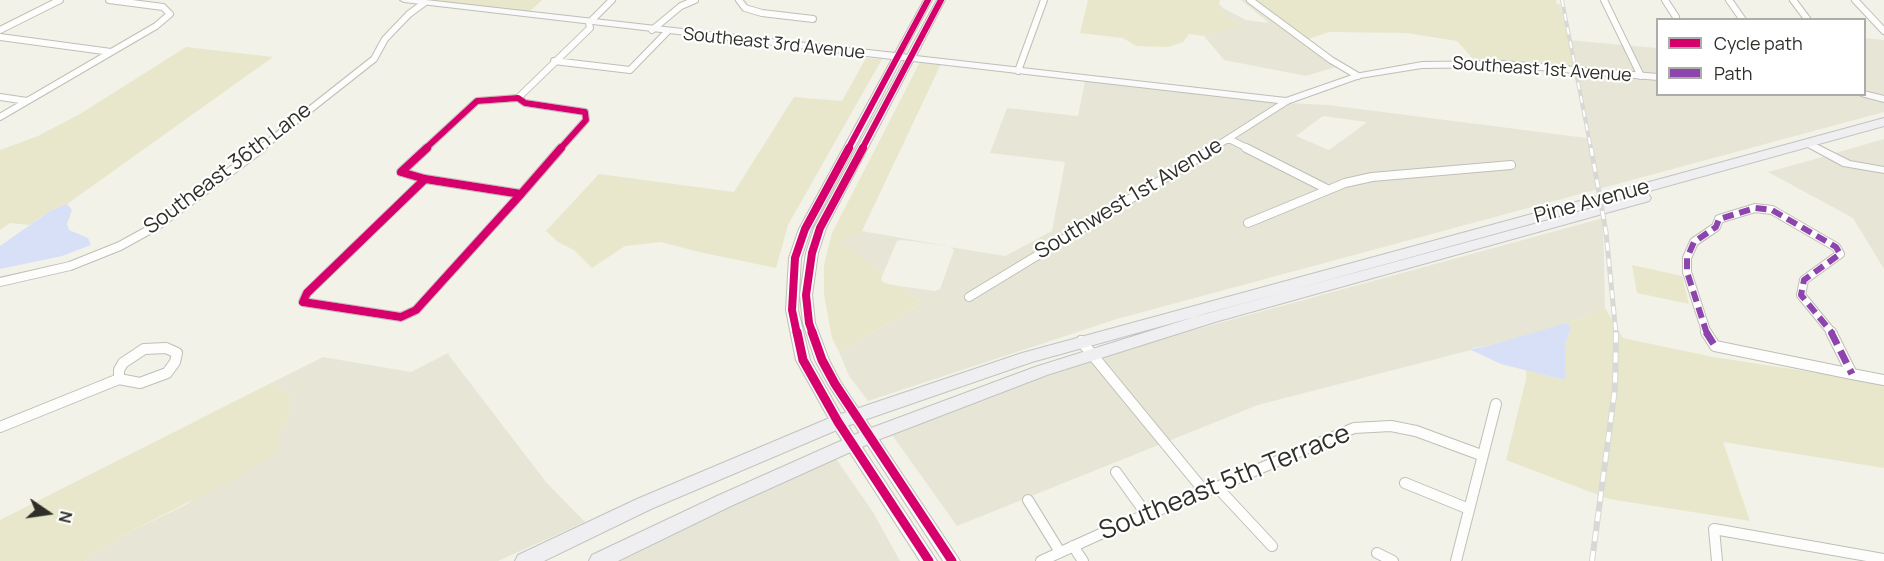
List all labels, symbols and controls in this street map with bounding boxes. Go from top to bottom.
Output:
legend [1656,18,1866,96]
street label: Southeast 3rd Avenue [682,24,866,64]
text: Cycle path [1714,31,1803,55]
street label: Southeast 1st Avenue [1452,53,1632,87]
text: Path [1714,61,1752,85]
street label: Southeast 36th Lane [139,98,317,240]
street label: Southwest 1st Avenue [1031,133,1227,265]
street label: Pine Avenue [1532,175,1652,229]
street label: Southeast 5th Terrace [1095,418,1355,548]
north arrow [18,483,78,543]
text: N [54,509,78,525]

